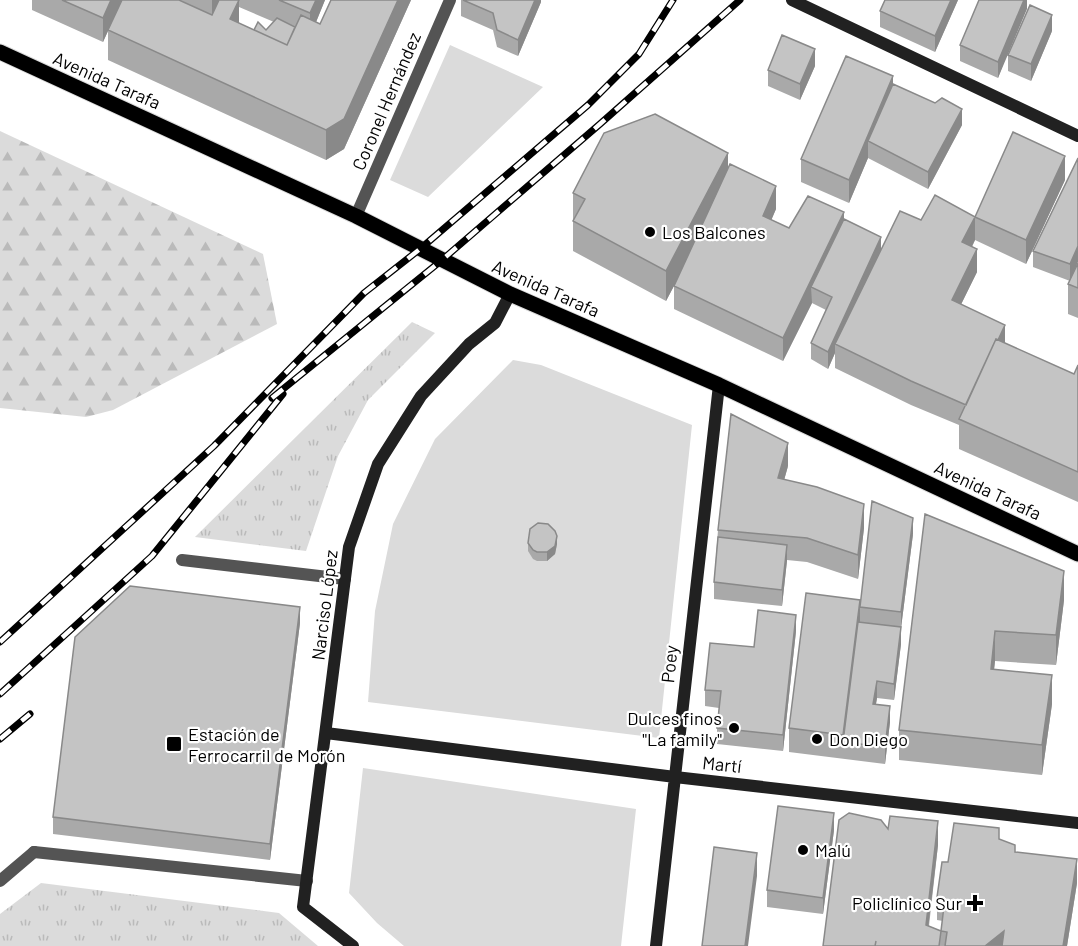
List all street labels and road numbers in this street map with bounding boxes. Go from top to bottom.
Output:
street label: Coronel Hernández [347,29,425,173]
street label: Avenida Tarafa [50,47,164,113]
street label: Avenida Tarafa [489,255,603,321]
street label: Avenida Tarafa [931,456,1045,524]
street label: Narciso López [306,549,342,661]
street label: Poey [656,644,682,684]
street label: Martí [701,751,743,777]

